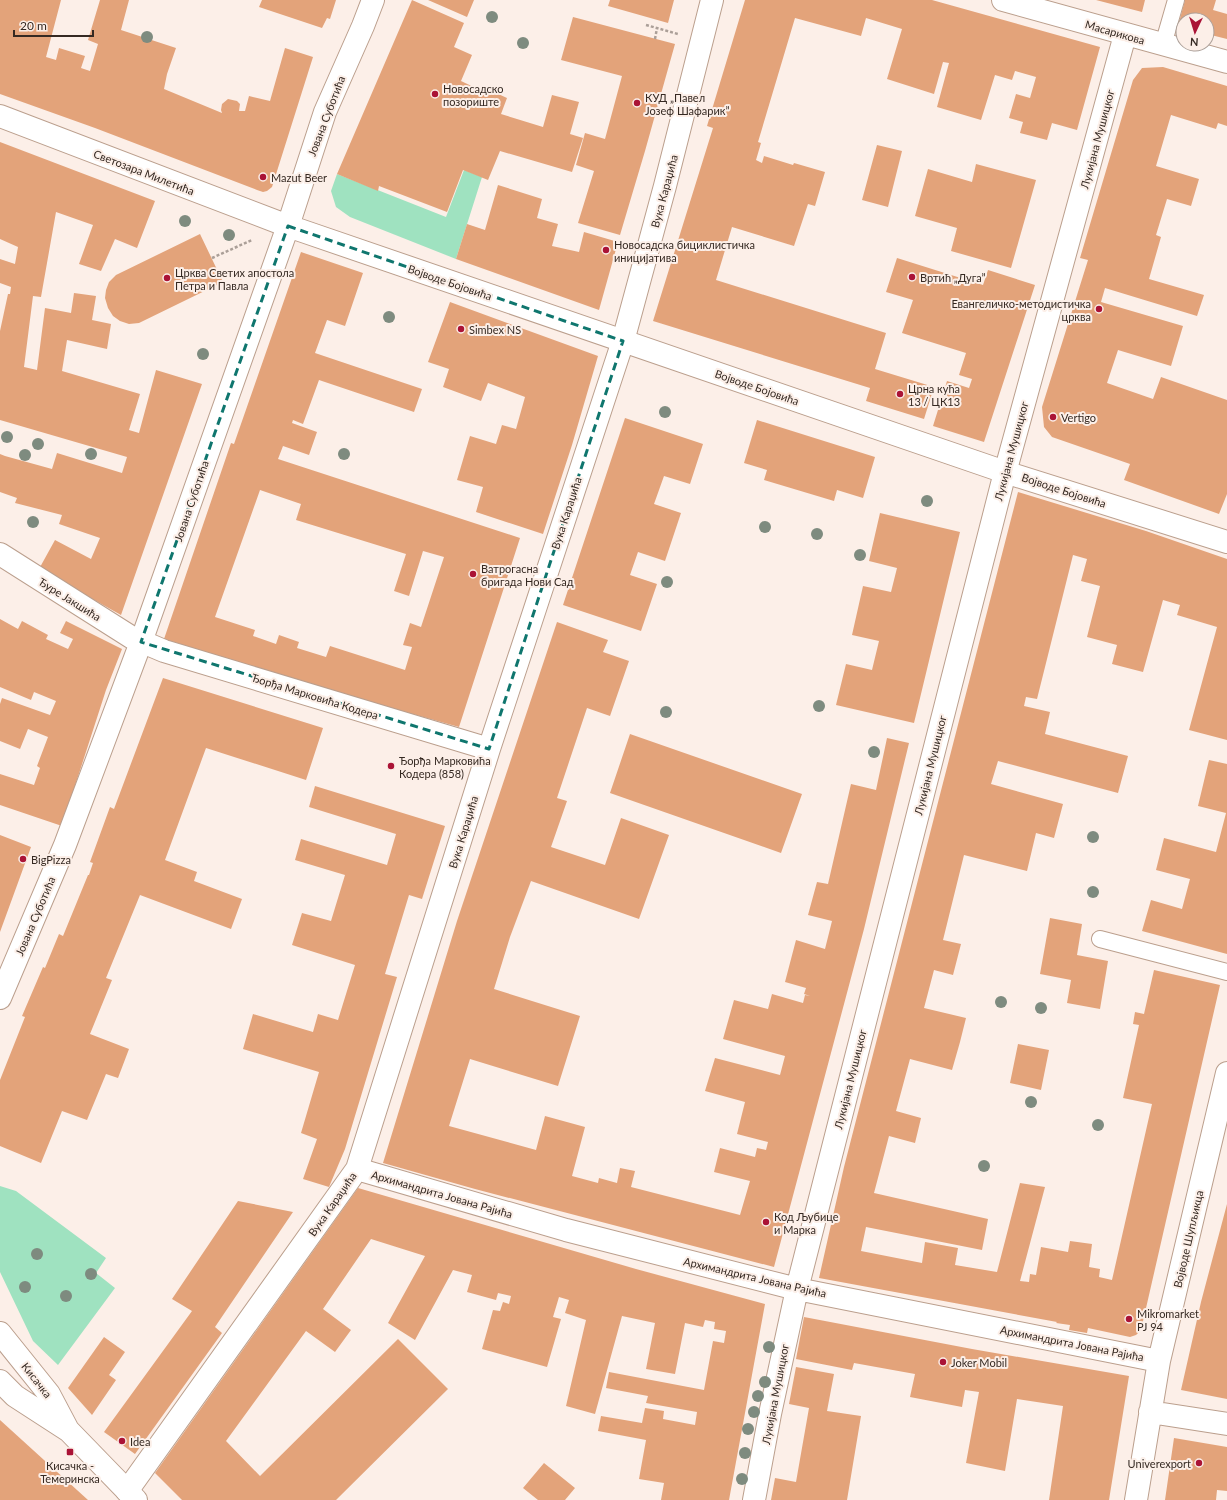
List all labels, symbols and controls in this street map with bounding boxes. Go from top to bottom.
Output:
scale bar [14,12,93,38]
north arrow [1175,12,1215,52]
street label: Масарикова [1084,17,1146,47]
text: 20 m [20,18,47,33]
text: N [1190,36,1199,49]
street label: Јована Суботића [305,74,347,158]
place label: Новосадско позориште [443,82,504,108]
street label: Лукијана Мушицког [1077,88,1117,191]
marker: Новосадско позориште [430,89,440,99]
place label: КУД „Павел Јозеф Шафарик” [645,91,729,117]
marker: КУД „Павел Јозеф Шафарик” [632,98,642,108]
street label: Светозара Милетића [92,147,196,197]
street label: Вука Караџића [648,153,680,229]
place label: Mazut Beer [271,171,327,184]
marker: Mazut Beer [258,172,268,182]
place label: Новосадска бициклистичка иницијатива [614,238,755,264]
marker: Новосадска бициклистичка иницијатива [601,245,611,255]
street label: Војводе Бојовића [406,262,494,302]
place label: Црква Светих апостола Петра и Павла [175,266,294,292]
place label: Вртић „Дуга” [920,271,985,284]
marker: Вртић „Дуга” [907,272,917,282]
marker: Црква Светих апостола Петра и Павла [162,273,172,283]
place label: Евангеличко-методистичка црква [951,297,1091,323]
marker: Евангеличко-методистичка црква [1094,304,1104,314]
place label: Simbex NS [469,323,521,336]
marker: Simbex NS [456,324,466,334]
street label: Војводе Бојовића [713,367,801,407]
place label: Црна кућа 13 / ЦК13 [908,382,960,408]
marker: Црна кућа 13 / ЦК13 [895,389,905,399]
street label: Лукијана Мушицког [991,400,1031,503]
place label: Vertigo [1061,411,1096,424]
marker: Vertigo [1048,412,1058,422]
street label: Јована Суботића [171,459,211,543]
street label: Војводе Бојовића [1020,470,1108,510]
street label: Вука Караџића [548,475,584,551]
place label: Ватрогасна бригада Нови Сад [481,562,574,588]
marker: Ватрогасна бригада Нови Сад [468,569,478,579]
street label: Ђуре Јакшића [37,575,103,623]
street label: Ђорђа Марковића Кодера [250,671,380,721]
street label: Лукијана Мушицког [911,713,949,817]
place label: Ђорђа Марковића Кодера (858) [399,754,491,780]
marker: Ђорђа Марковића Кодера (858) [386,761,396,771]
street label: Вука Караџића [446,794,480,870]
place label: BigPizza [31,853,71,866]
marker: BigPizza [18,854,28,864]
street label: Јована Суботића [12,874,58,958]
street label: Лукијана Мушицког [831,1027,869,1131]
street label: Архимандрита Јована Рајића [370,1168,514,1220]
street label: Вука Караџића [305,1169,359,1239]
street label: Војводе Шупљикца [1170,1189,1206,1289]
place label: Код Љубице и Марка [774,1210,839,1236]
marker: Код Љубице и Марка [761,1217,771,1227]
street label: Архимандрита Јована Рајића [682,1254,828,1300]
place label: Mikromarket PJ 94 [1137,1307,1199,1333]
marker: Mikromarket PJ 94 [1124,1314,1134,1324]
street label: Архимандрита Јована Рајића [999,1323,1145,1363]
street label: Лукијана Мушицког [759,1342,791,1446]
place label: Joker Mobil [951,1356,1007,1369]
marker: Joker Mobil [938,1357,948,1367]
street label: Кисачка [19,1360,55,1400]
place label: Idea [130,1435,150,1448]
marker: Idea [117,1436,127,1446]
marker: Кисачка - Темеринска [65,1447,75,1457]
place label: Univerexport [1128,1457,1191,1470]
marker: Univerexport [1194,1458,1204,1468]
place label: Кисачка - Темеринска [40,1459,100,1485]

